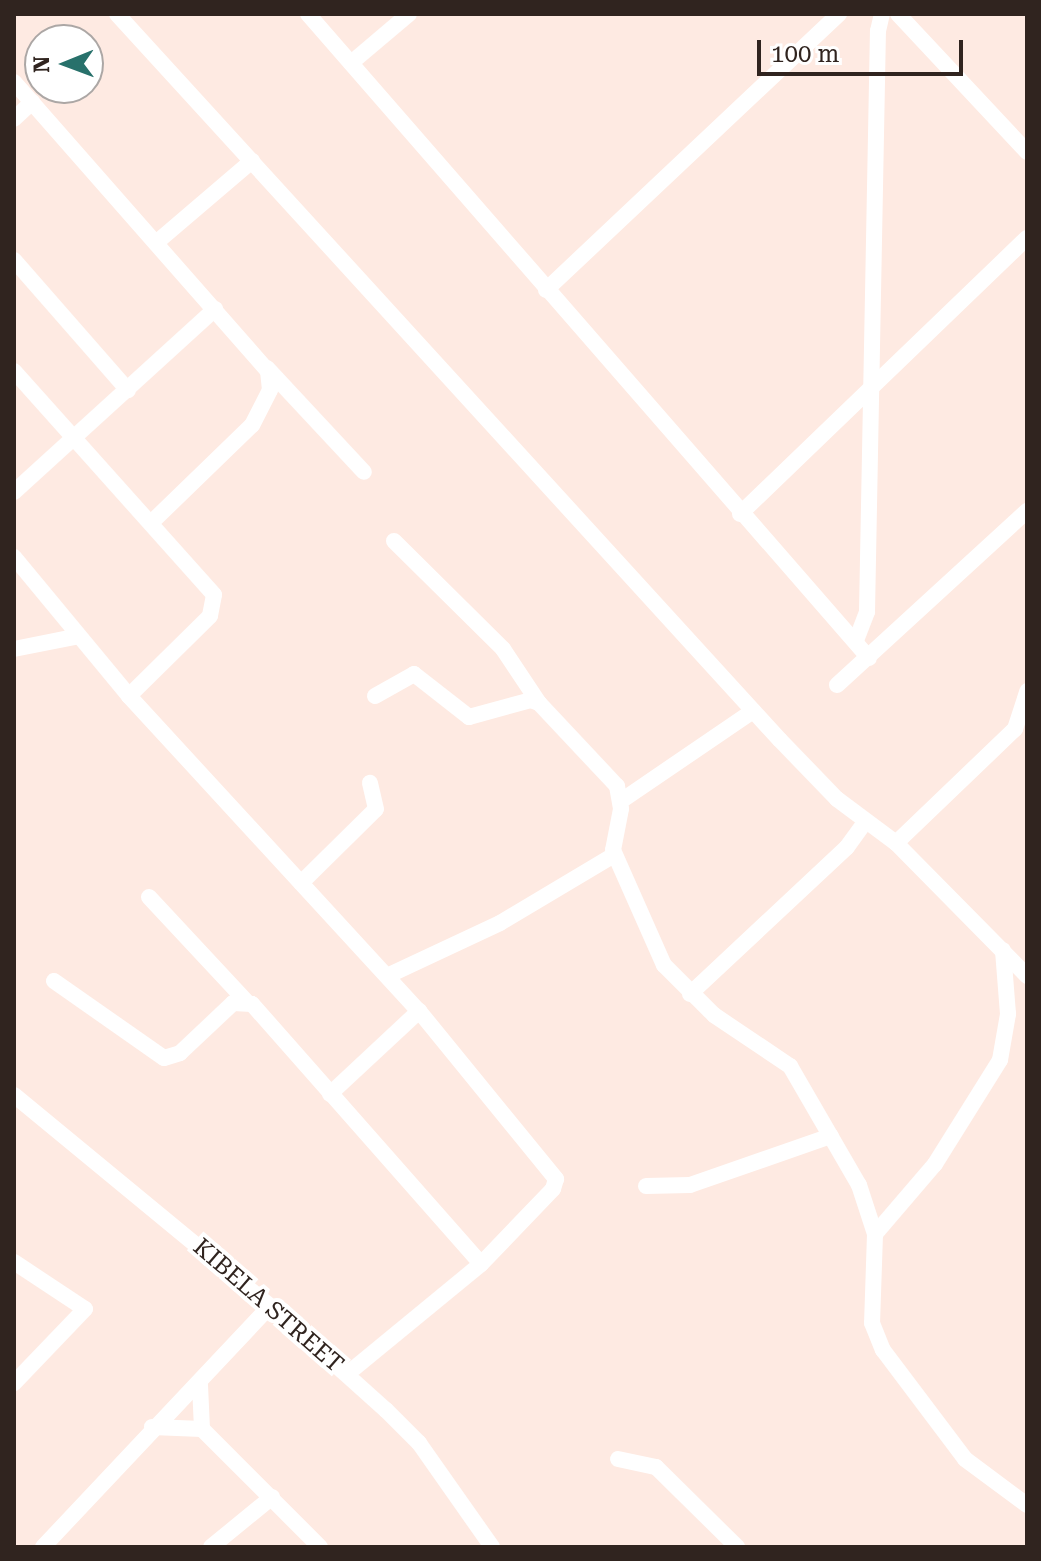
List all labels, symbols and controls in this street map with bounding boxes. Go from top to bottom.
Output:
north arrow [24,24,104,104]
scale bar [761,24,967,74]
text: 100 m [771,40,839,68]
text: N [29,56,54,73]
street label: KIBELA STREET [187,1233,349,1379]

